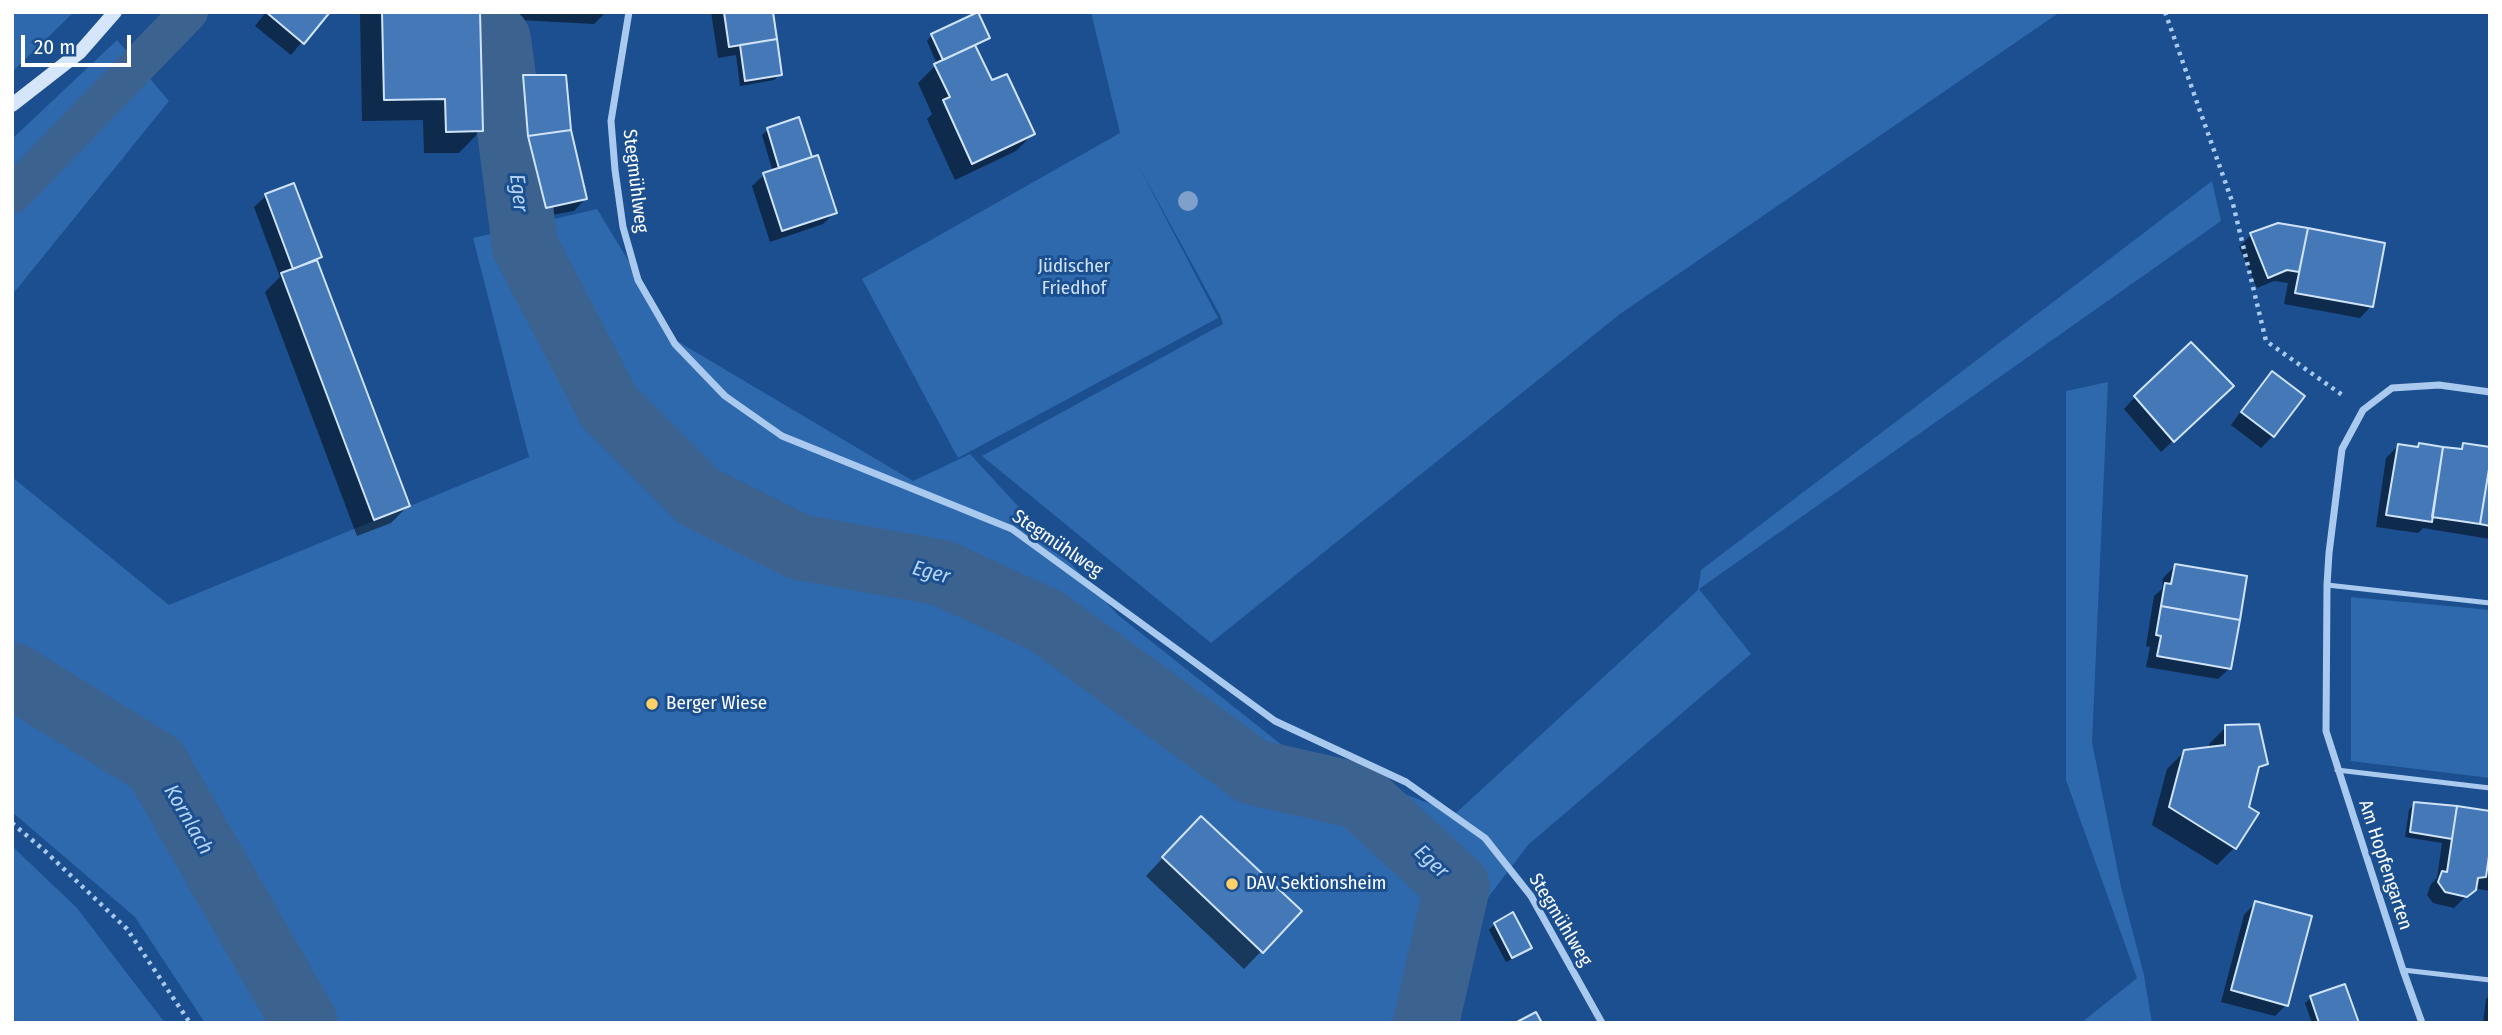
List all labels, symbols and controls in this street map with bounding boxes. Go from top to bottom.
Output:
scale bar [24,21,135,65]
text: 20 m [34,34,75,60]
street label: Stegmühlweg [617,128,653,234]
water label: Eger [503,173,533,213]
park label: Jüdischer Friedhof [1038,256,1110,300]
street label: Stegmühlweg [1008,505,1106,583]
water label: Eger [910,556,952,590]
place label: Berger Wiese [666,693,767,715]
marker: Berger Wiese [644,696,660,712]
water label: Kornlach [158,781,218,859]
street label: Am Hopfengarten [2353,797,2417,933]
water label: Eger [1409,840,1453,884]
street label: Stegmühlweg [1523,870,1597,970]
place label: DAV Sektionsheim [1246,873,1386,895]
marker: DAV Sektionsheim [1224,876,1240,892]

